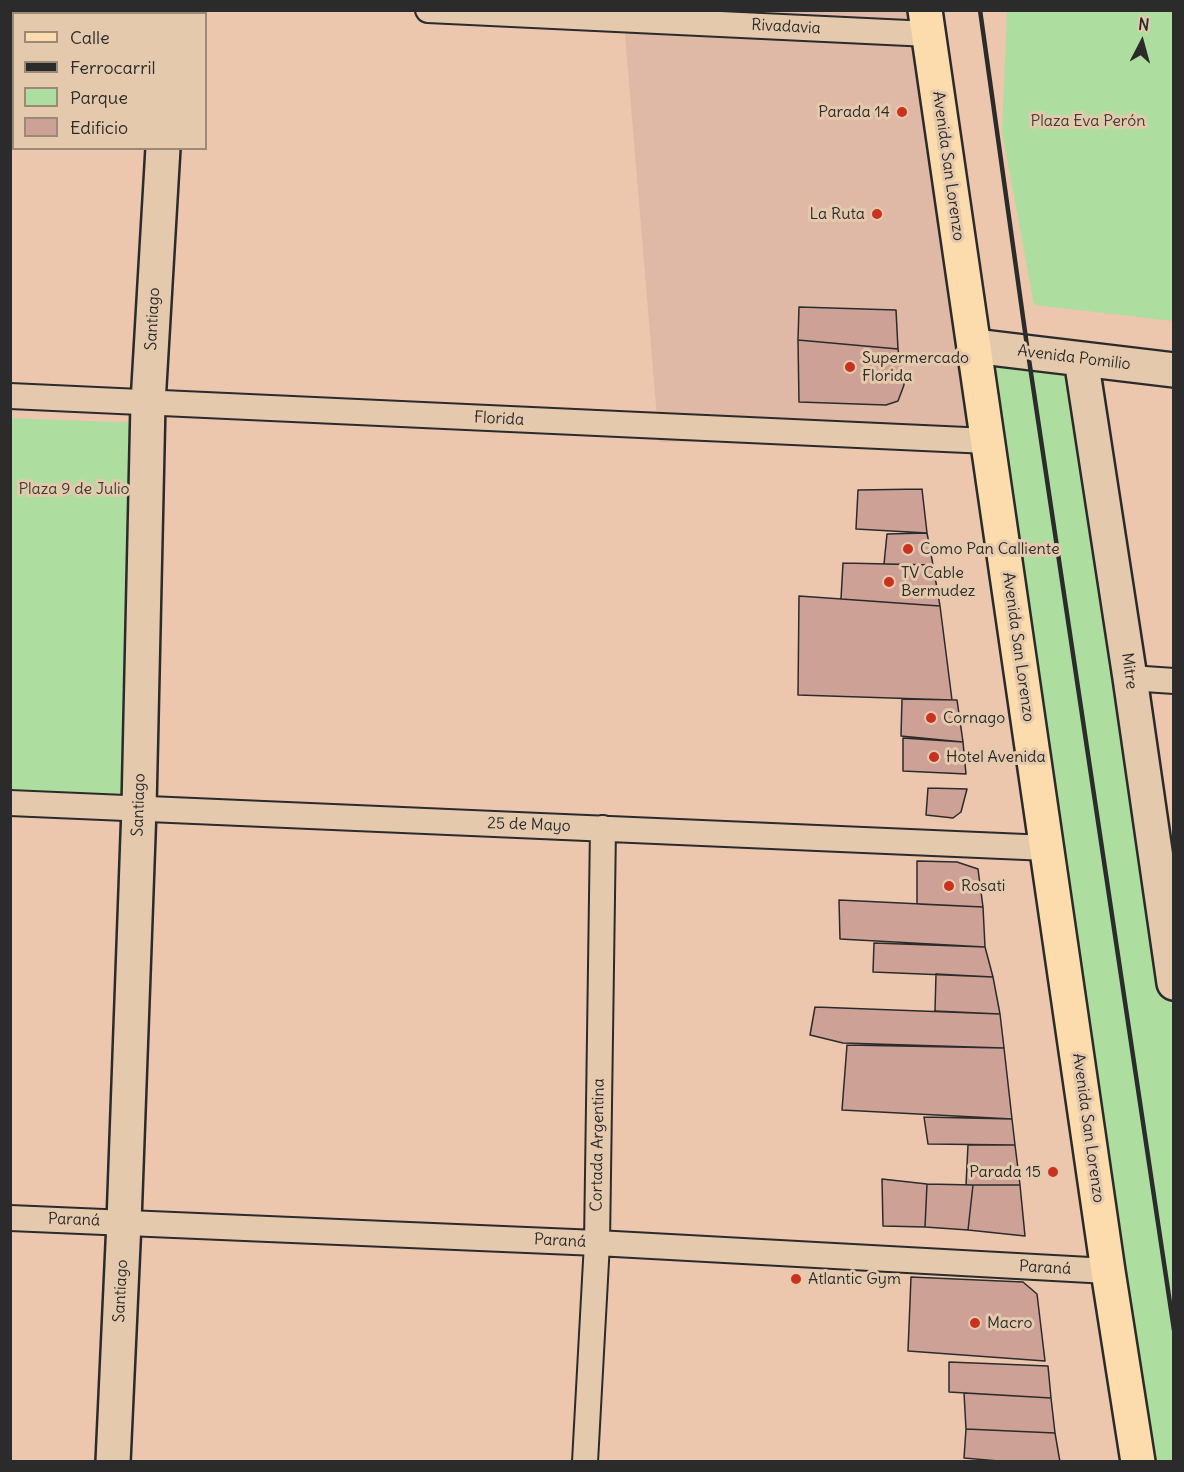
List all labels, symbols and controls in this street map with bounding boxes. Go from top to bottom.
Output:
legend [12,12,207,150]
north arrow [1112,12,1172,72]
text: N [1137,14,1150,35]
street label: Rivadavia [751,16,821,38]
text: Calle [70,26,110,49]
text: Ferrocarril [70,56,156,79]
text: Parque [70,86,128,109]
street label: Avenida San Lorenzo [928,90,968,242]
place label: Parada 14 [818,102,890,122]
marker: Parada 14 [895,105,909,119]
park label: Plaza Eva Perón [1031,111,1145,131]
text: Edificio [70,116,128,139]
place label: La Ruta [810,204,865,224]
marker: La Ruta [870,207,884,221]
street label: Santiago [142,287,164,351]
street label: Avenida Pomilio [1016,342,1132,374]
place label: Supermercado Florida [862,348,969,386]
marker: Supermercado Florida [843,360,857,374]
street label: Florida [473,408,525,430]
park label: Plaza 9 de Julio [18,479,130,499]
place label: Como Pan Calliente [920,539,1060,559]
marker: Como Pan Calliente [901,542,915,556]
place label: TV Cable Bermudez [901,563,975,601]
street label: Avenida San Lorenzo [998,571,1038,723]
marker: TV Cable Bermudez [882,575,896,589]
street label: Mitre [1117,652,1141,690]
place label: Cornago [943,708,1005,728]
marker: Cornago [924,711,938,725]
place label: Hotel Avenida [946,747,1046,767]
marker: Hotel Avenida [927,750,941,764]
street label: Santiago [128,773,150,837]
street label: 25 de Mayo [487,814,571,836]
place label: Rosati [961,876,1005,896]
marker: Rosati [942,879,956,893]
street label: Avenida San Lorenzo [1068,1052,1108,1204]
street label: Cortada Argentina [587,1078,609,1212]
place label: Parada 15 [969,1162,1041,1182]
marker: Parada 15 [1046,1165,1060,1179]
street label: Paraná [48,1209,100,1231]
street label: Paraná [533,1230,587,1252]
street label: Paraná [1018,1257,1072,1279]
street label: Santiago [110,1259,132,1323]
place label: Atlantic Gym [808,1269,901,1289]
marker: Atlantic Gym [789,1272,803,1286]
place label: Macro [987,1313,1032,1333]
marker: Macro [968,1316,982,1330]

